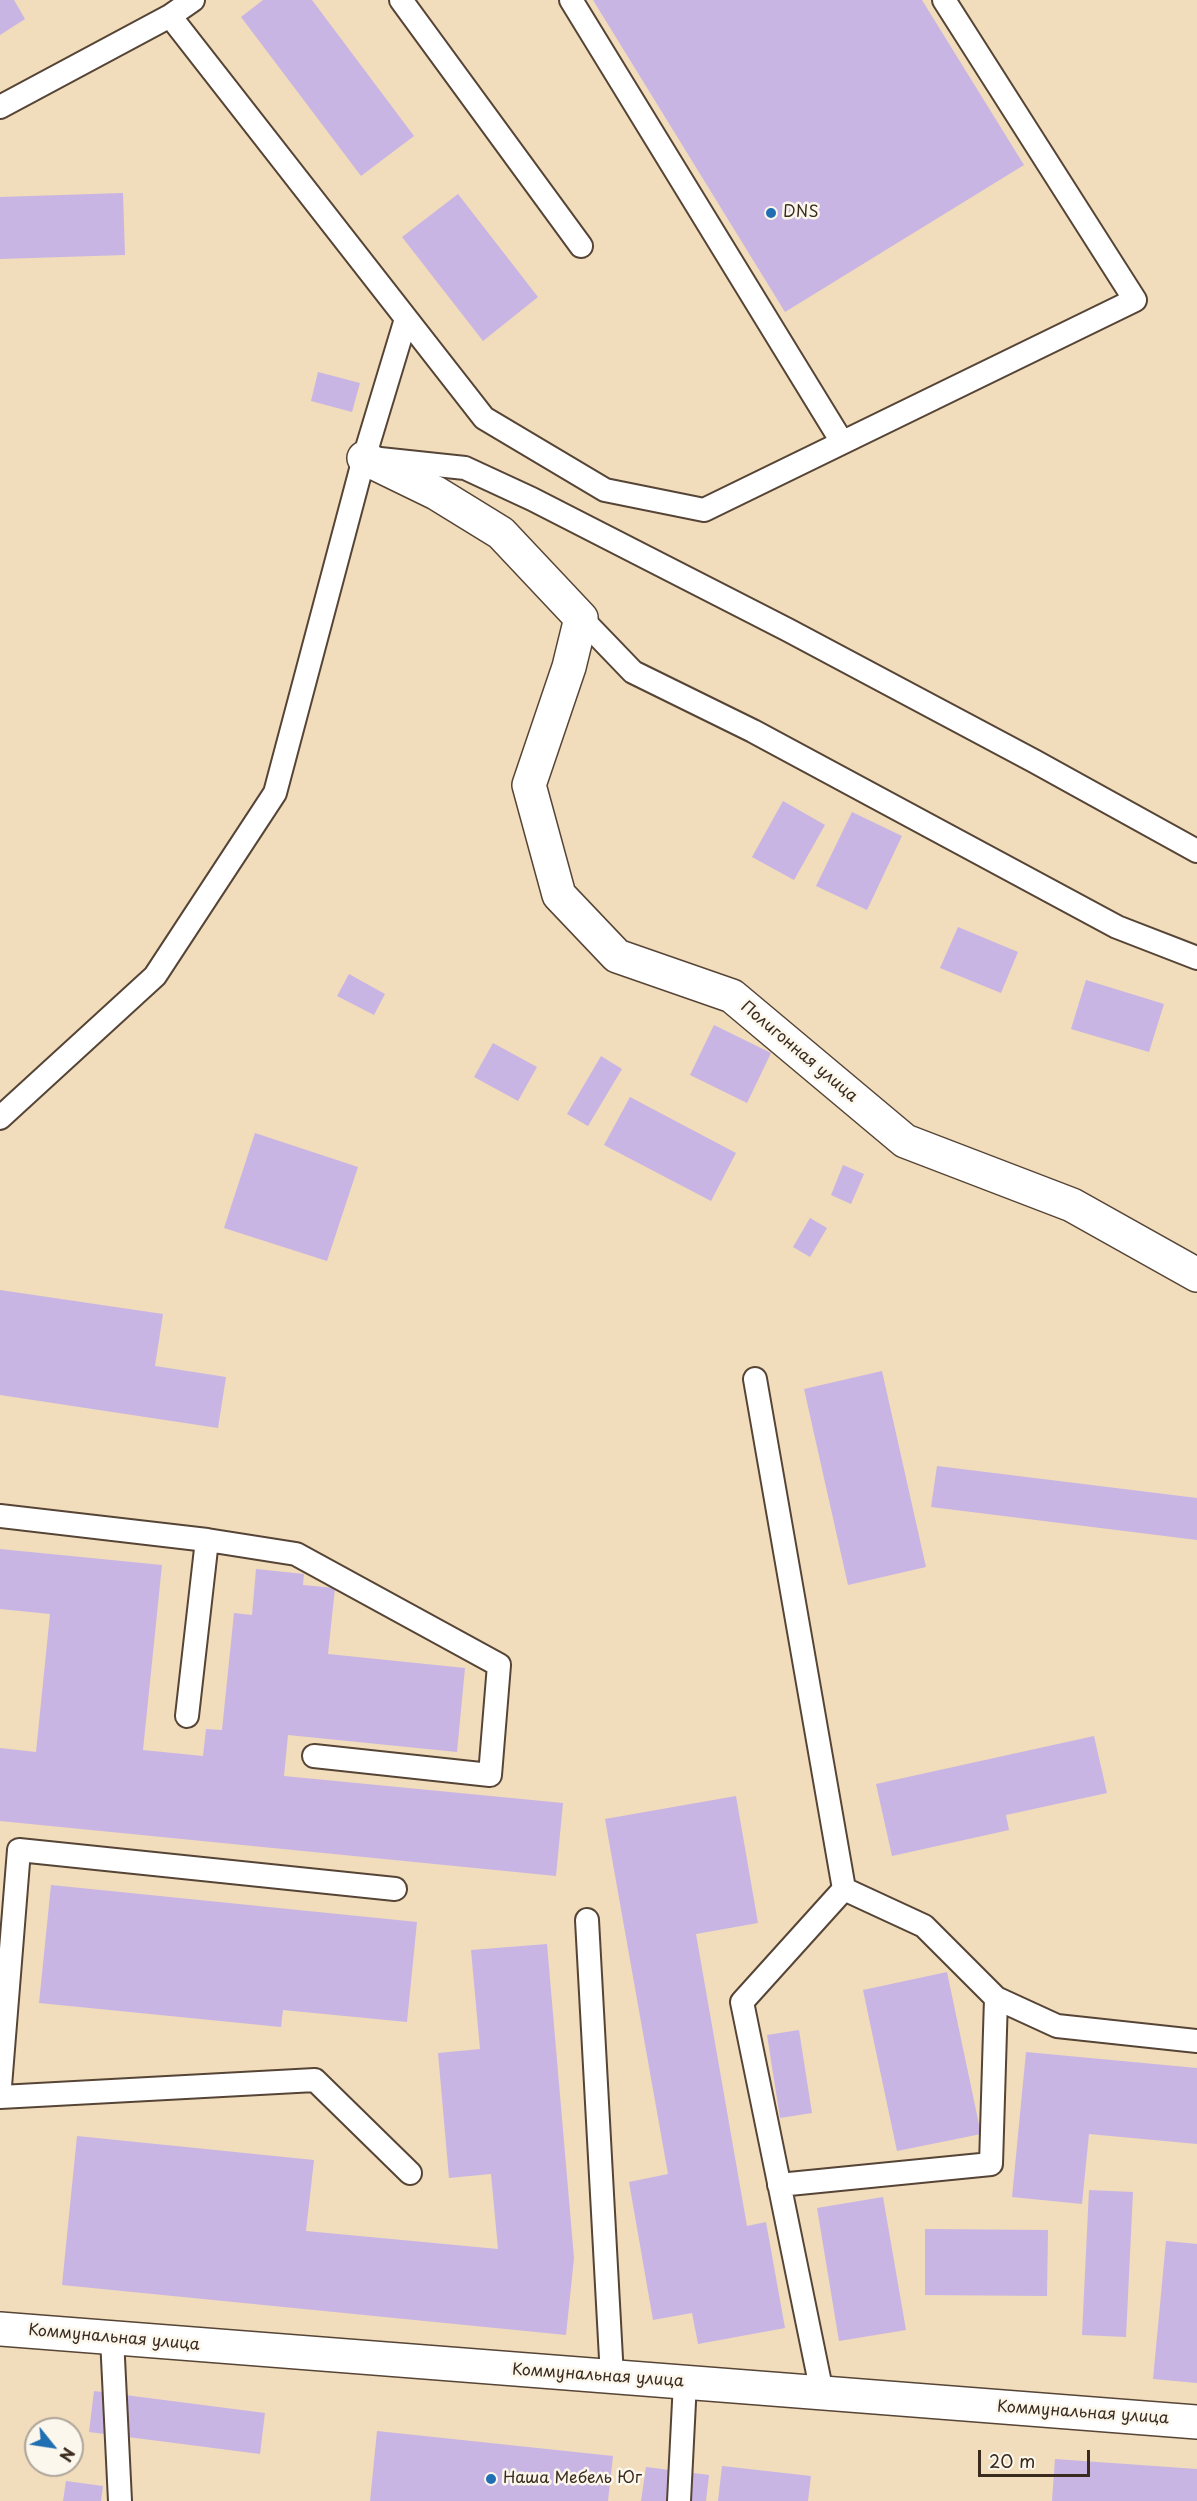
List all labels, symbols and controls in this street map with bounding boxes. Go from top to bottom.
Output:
place label: DNS [783,203,818,223]
marker: DNS [764,206,778,220]
street label: Полигонная улица [737,998,861,1106]
street label: Коммунальная улица [27,2321,201,2355]
street label: Коммунальная улица [511,2360,685,2392]
street label: Коммунальная улица [996,2397,1170,2429]
north arrow [24,2417,84,2477]
scale bar [981,2438,1094,2476]
text: N [54,2444,81,2466]
text: 20 m [989,2447,1035,2474]
place label: Наша Мебель Юг [503,2469,642,2489]
marker: Наша Мебель Юг [484,2472,498,2486]

